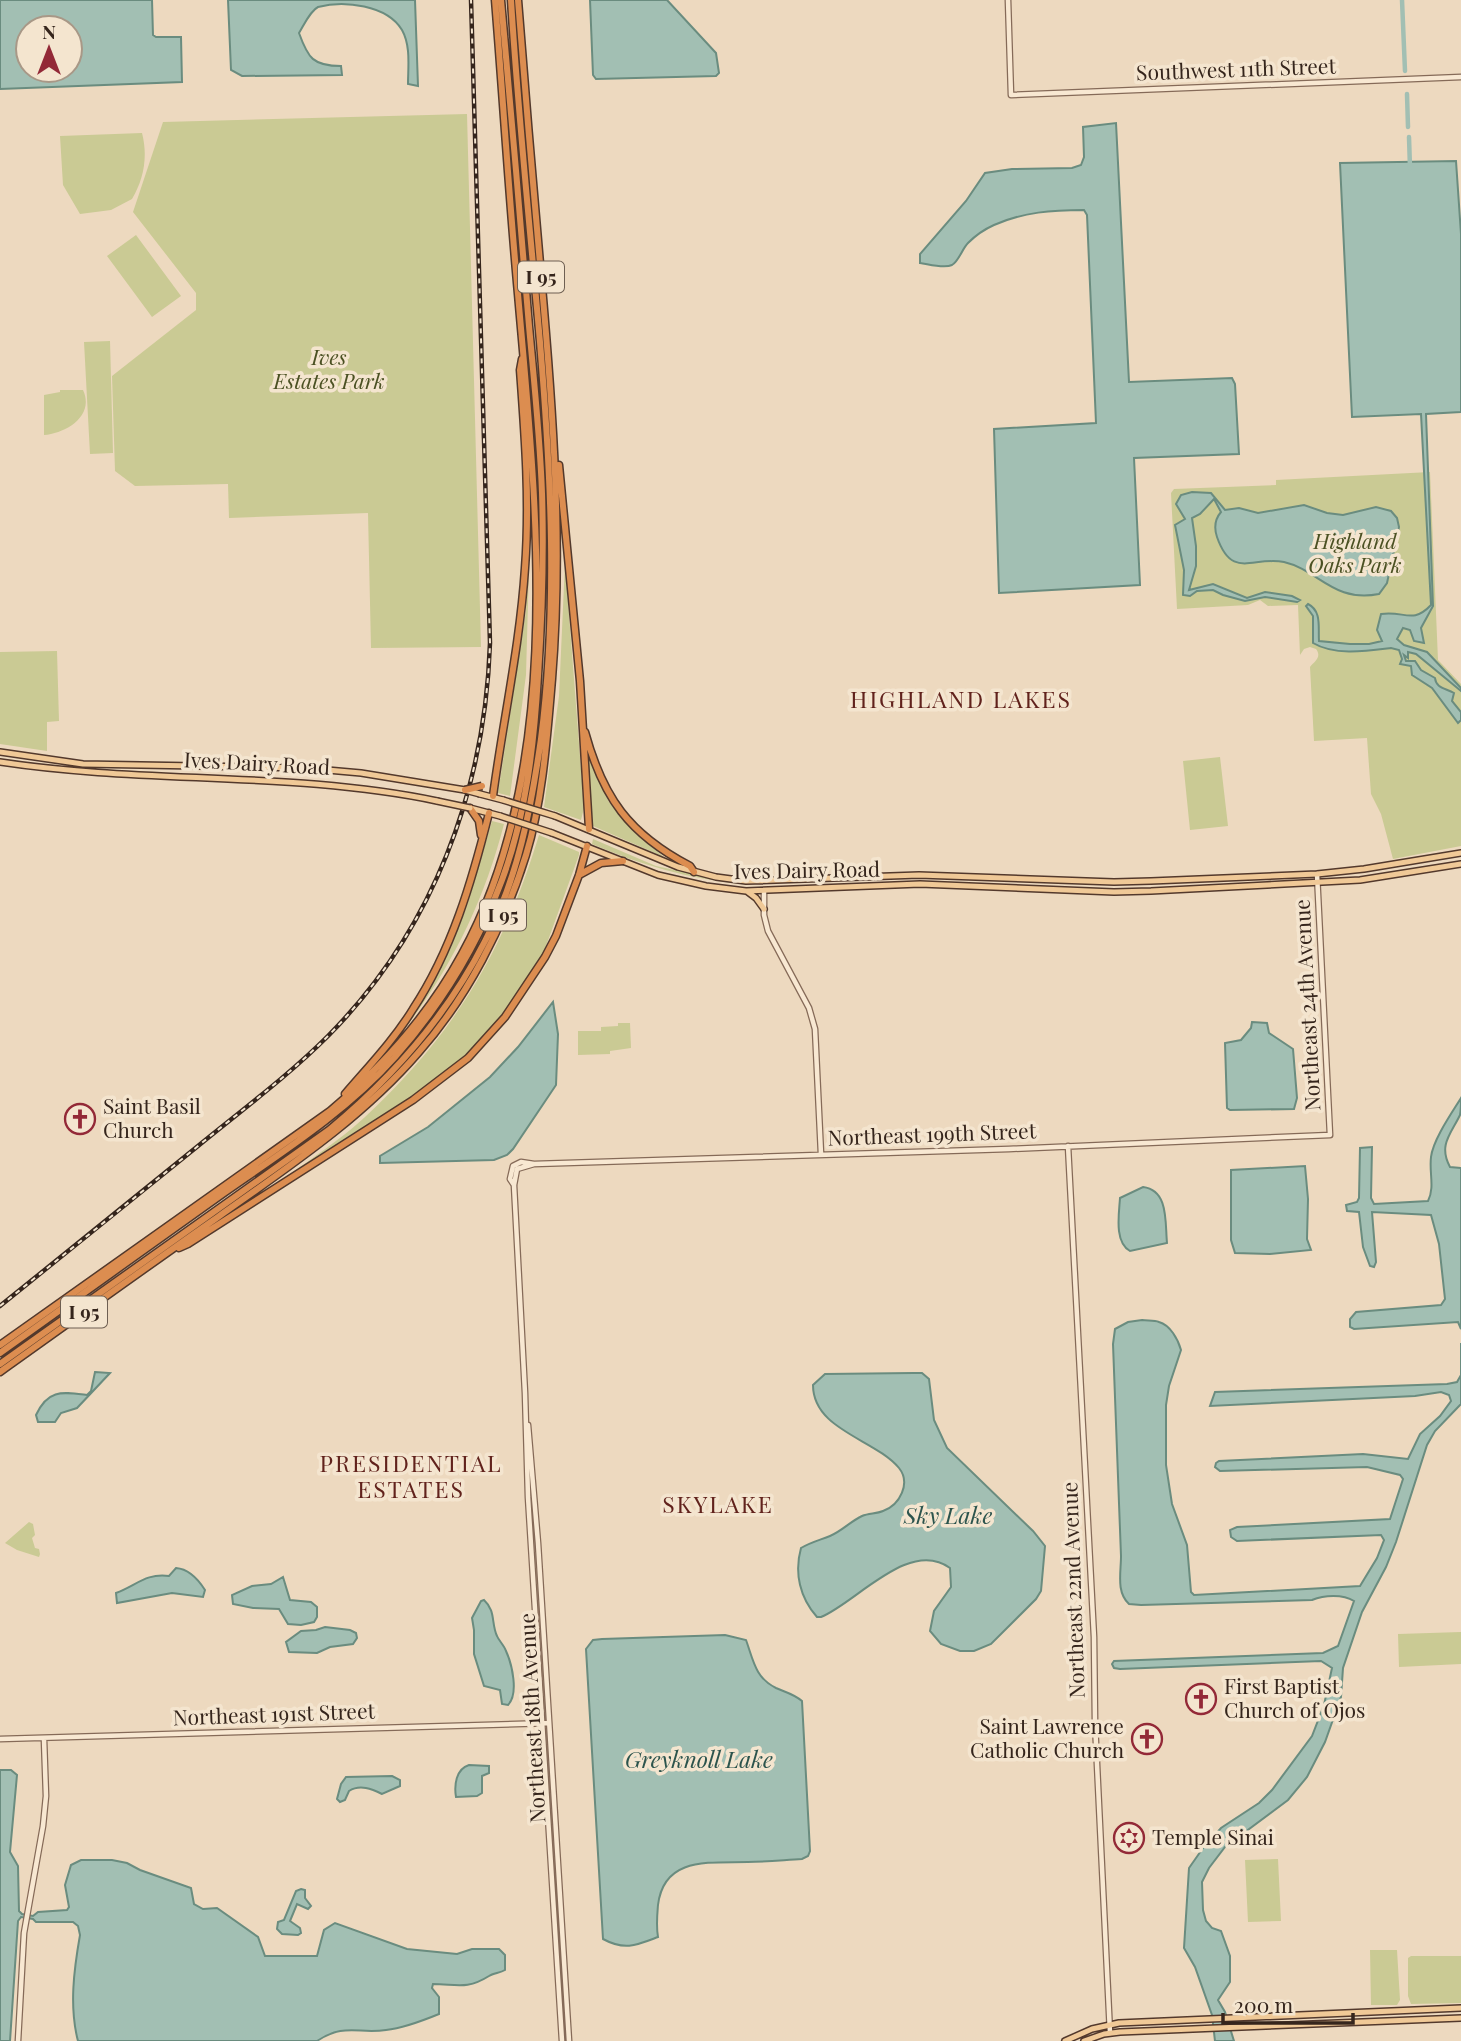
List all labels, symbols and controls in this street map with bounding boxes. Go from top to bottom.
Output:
north arrow [14,14,84,84]
text: N [42,18,56,44]
street label: Southwest 11th Street [1136,51,1337,85]
road number: I 95 [518,262,564,292]
park label: Ives Estates Park [272,342,385,394]
park label: Highland Oaks Park [1308,526,1402,578]
district label: HIGHLAND LAKES [850,683,1072,714]
street label: Ives Dairy Road [183,744,331,780]
street label: Ives Dairy Road [734,854,880,884]
street label: Northeast 24th Avenue [1286,899,1326,1112]
road number: I 95 [480,900,526,931]
place label: Saint Basil Church [103,1091,201,1143]
church icon: Saint Basil Church [63,1102,97,1136]
street label: Northeast 199th Street [827,1115,1037,1151]
road number: I 95 [61,1296,107,1328]
district label: PRESIDENTIAL ESTATES [320,1447,502,1504]
street label: Northeast 22nd Avenue [1054,1481,1090,1699]
district label: SKYLAKE [662,1488,774,1519]
water label: Sky Lake [903,1499,992,1530]
street label: Northeast 18th Avenue [512,1612,550,1824]
place label: First Baptist Church of Ojos [1224,1671,1365,1723]
church icon: First Baptist Church of Ojos [1184,1682,1218,1716]
street label: Northeast 191st Street [172,1695,376,1731]
place label: Saint Lawrence Catholic Church [970,1711,1125,1763]
church icon: Saint Lawrence Catholic Church [1130,1722,1164,1756]
water label: Greyknoll Lake [625,1743,773,1774]
synagogue icon: Temple Sinai [1112,1821,1146,1855]
place label: Temple Sinai [1152,1822,1274,1850]
scale bar [1223,1982,1352,2026]
text: 200 m [1234,1990,1293,2018]

